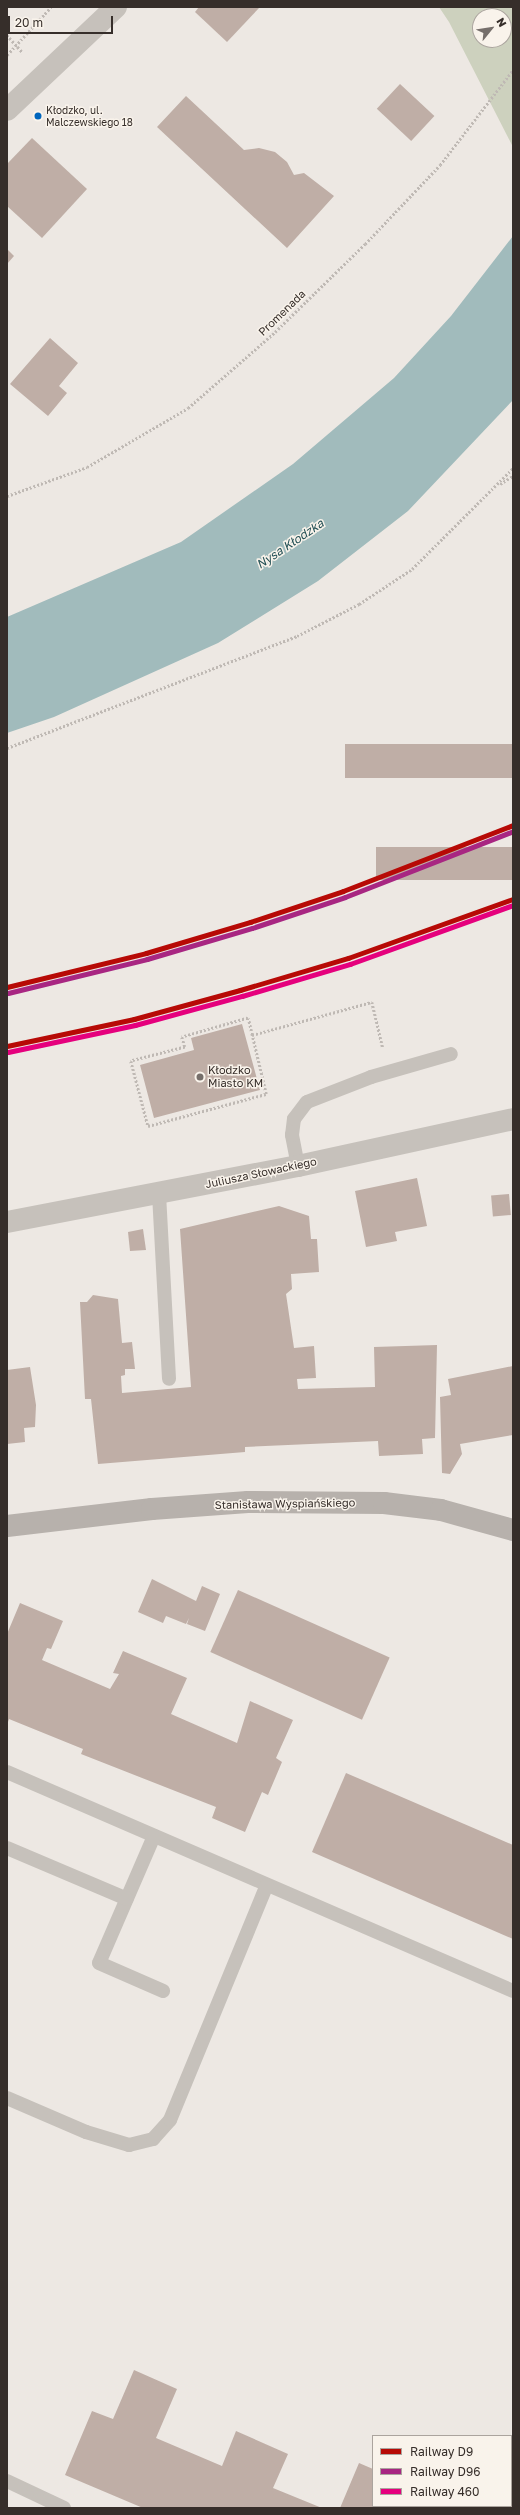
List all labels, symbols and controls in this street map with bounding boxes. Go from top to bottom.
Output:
scale bar [10,8,115,34]
north arrow [472,8,512,48]
text: 20 m [15,15,43,30]
text: N [494,15,510,29]
place label: Kłodzko, ul. Malczewskiego 18 [46,104,133,128]
marker: Kłodzko, ul. Malczewskiego 18 [33,111,43,121]
street label: Promenada [256,287,308,339]
water label: Nysa Kłodzka [254,516,326,572]
place label: Kłodzko Miasto KM [208,1064,263,1090]
marker: Kłodzko Miasto KM [195,1072,205,1082]
street label: Juliusza Słowackiego [204,1155,318,1191]
street label: Stanisława Wyspiańskiego [215,1496,355,1512]
legend [372,2435,512,2507]
text: Railway D9 [410,2444,473,2459]
text: Railway D96 [410,2464,480,2479]
text: Railway 460 [410,2484,480,2499]

